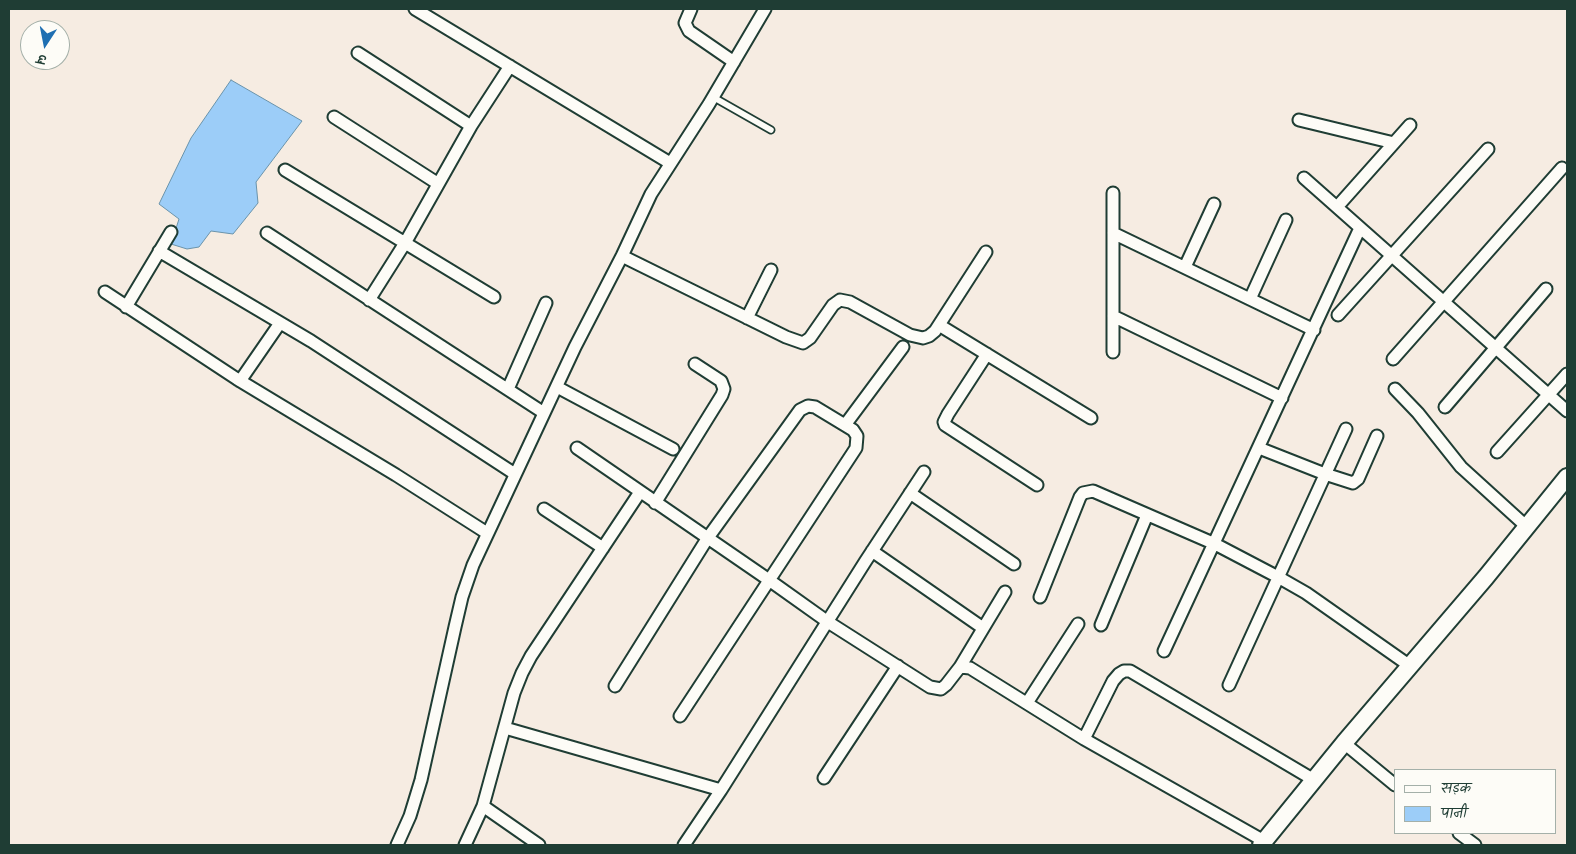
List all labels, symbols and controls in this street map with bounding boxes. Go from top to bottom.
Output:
north arrow [20,20,70,70]
text: उ [36,47,49,70]
legend [1394,769,1556,834]
text: सड़क [1441,777,1471,801]
text: पानी [1441,802,1467,826]

